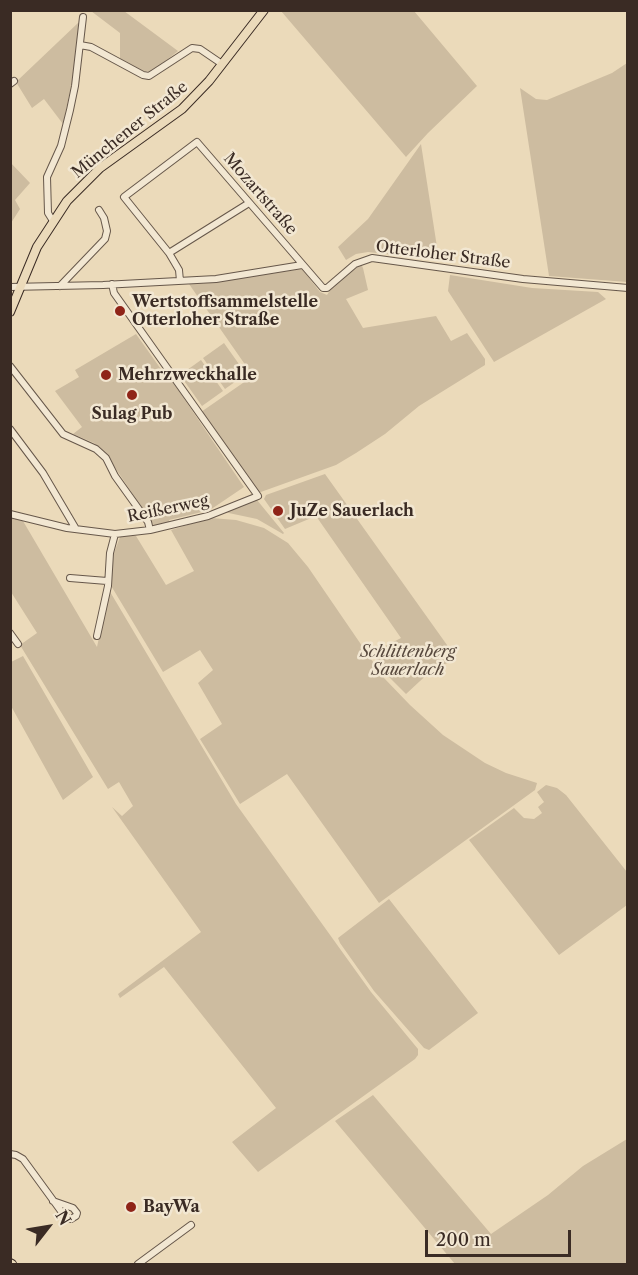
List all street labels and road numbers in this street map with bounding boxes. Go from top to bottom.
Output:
street label: Münchener Straße [68,77,192,183]
street label: Mozartstraße [219,149,301,239]
street label: Otterloher Straße [375,237,511,273]
street label: Reißerweg [126,491,210,527]

